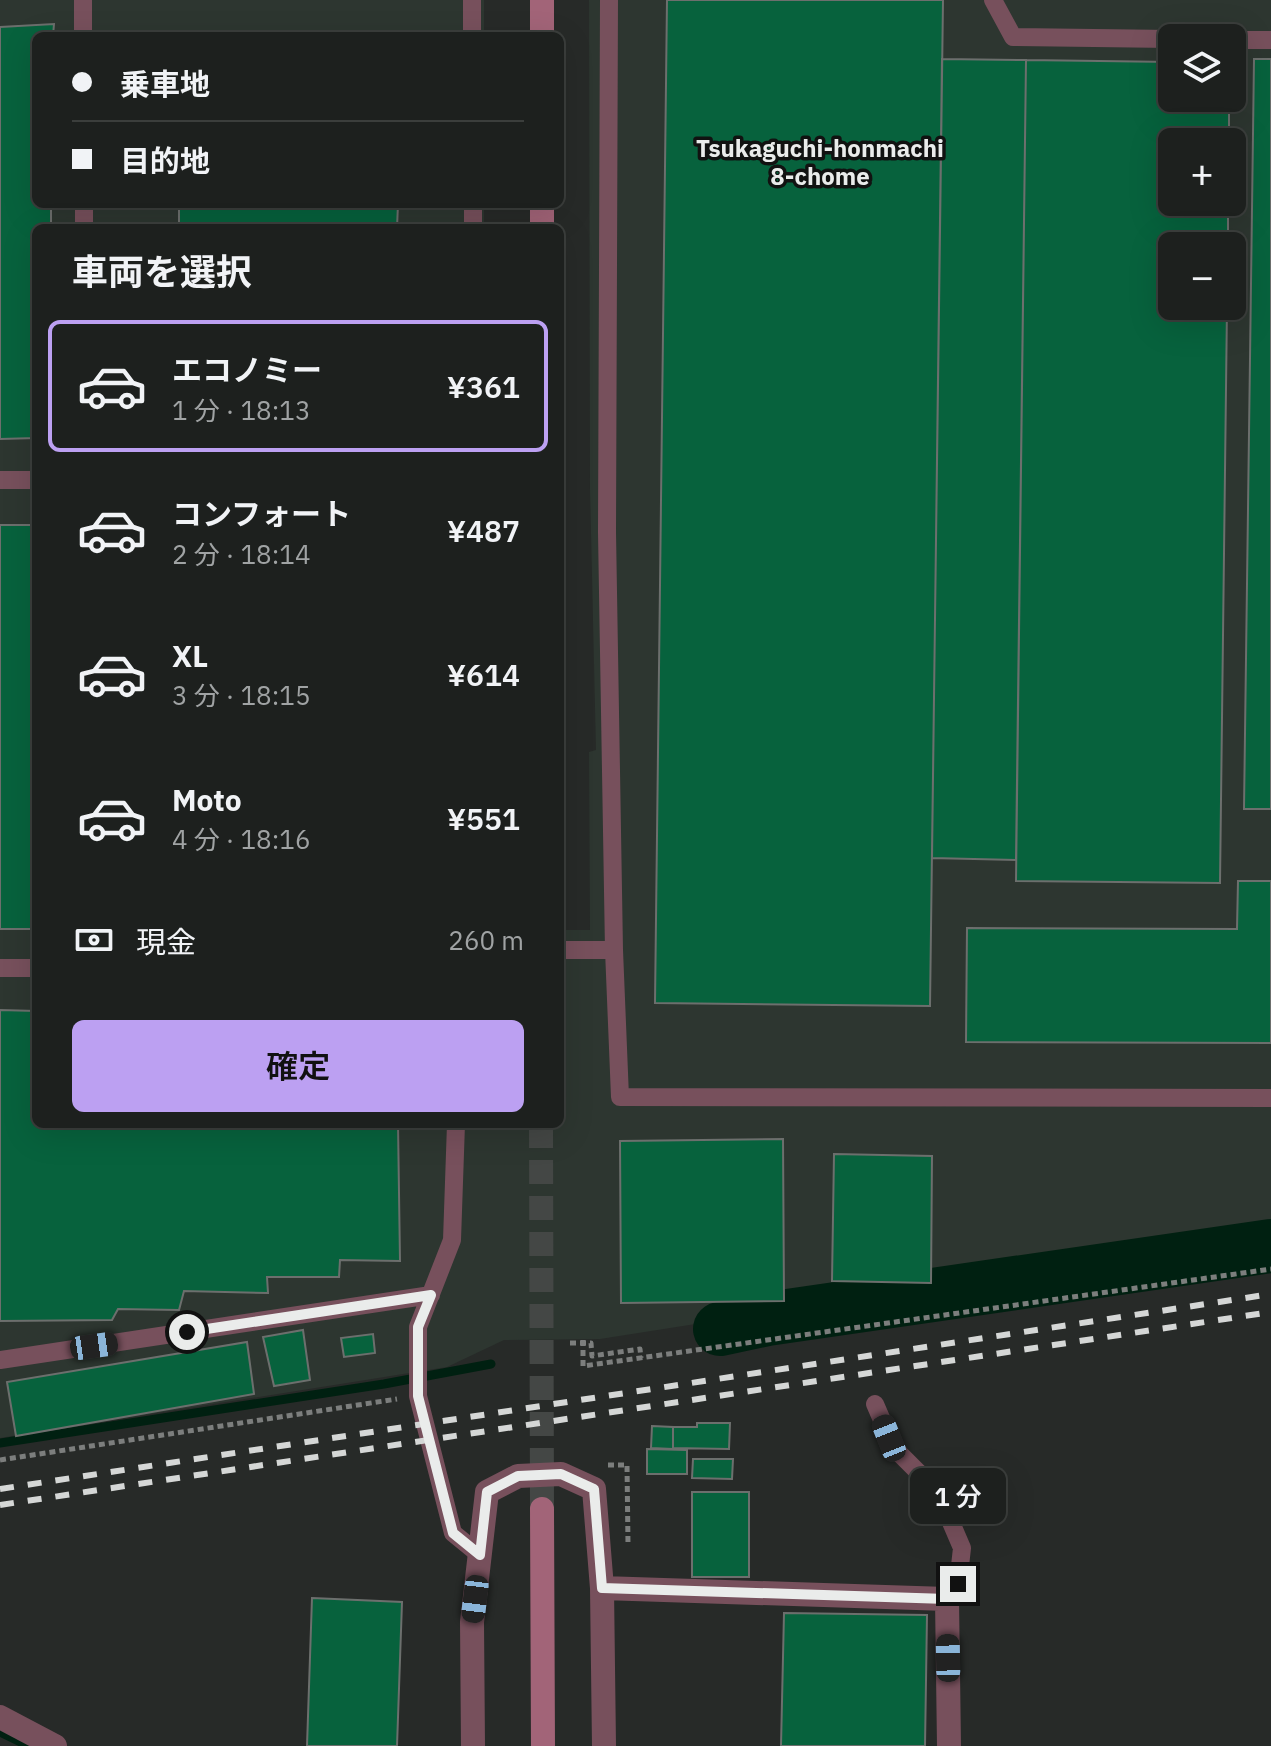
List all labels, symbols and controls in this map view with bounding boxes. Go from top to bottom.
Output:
map controls [1158,24,1246,320]
button: layers [1158,24,1246,112]
text: 乗車地 [120,64,210,103]
button: + [1158,128,1246,216]
district label: Tsukaguchi-honmachi 8-chome [696,132,944,192]
text: 目的地 [120,141,210,180]
button: − [1158,232,1246,320]
text: 車両を選択 [72,248,252,295]
icon: car [76,350,148,422]
text: エコノミー [172,350,322,389]
text: ¥361 [447,367,520,406]
text: 1 分 · 18:13 [172,393,310,427]
icon: car [76,494,148,566]
text: コンフォート [172,494,351,533]
text: ¥487 [447,511,520,550]
text: 2 分 · 18:14 [172,537,310,571]
text: XL [172,636,208,675]
icon: car [76,638,148,710]
text: ¥614 [447,655,520,694]
text: 3 分 · 18:15 [172,678,310,712]
text: Moto [172,780,242,819]
icon: car [76,782,148,854]
text: ¥551 [447,799,520,838]
text: 4 分 · 18:16 [172,822,310,856]
icon: cash [72,918,116,962]
text: 現金 [136,922,196,961]
text: 260 m [448,923,524,957]
button: 確定 [72,1020,524,1112]
route start [169,1314,205,1350]
car [69,1331,119,1361]
car [869,1411,909,1465]
callout: 1 分 [910,1468,1006,1524]
text: 1 分 [934,1479,982,1513]
route end [940,1566,976,1602]
car [460,1574,490,1624]
car [936,1634,960,1682]

